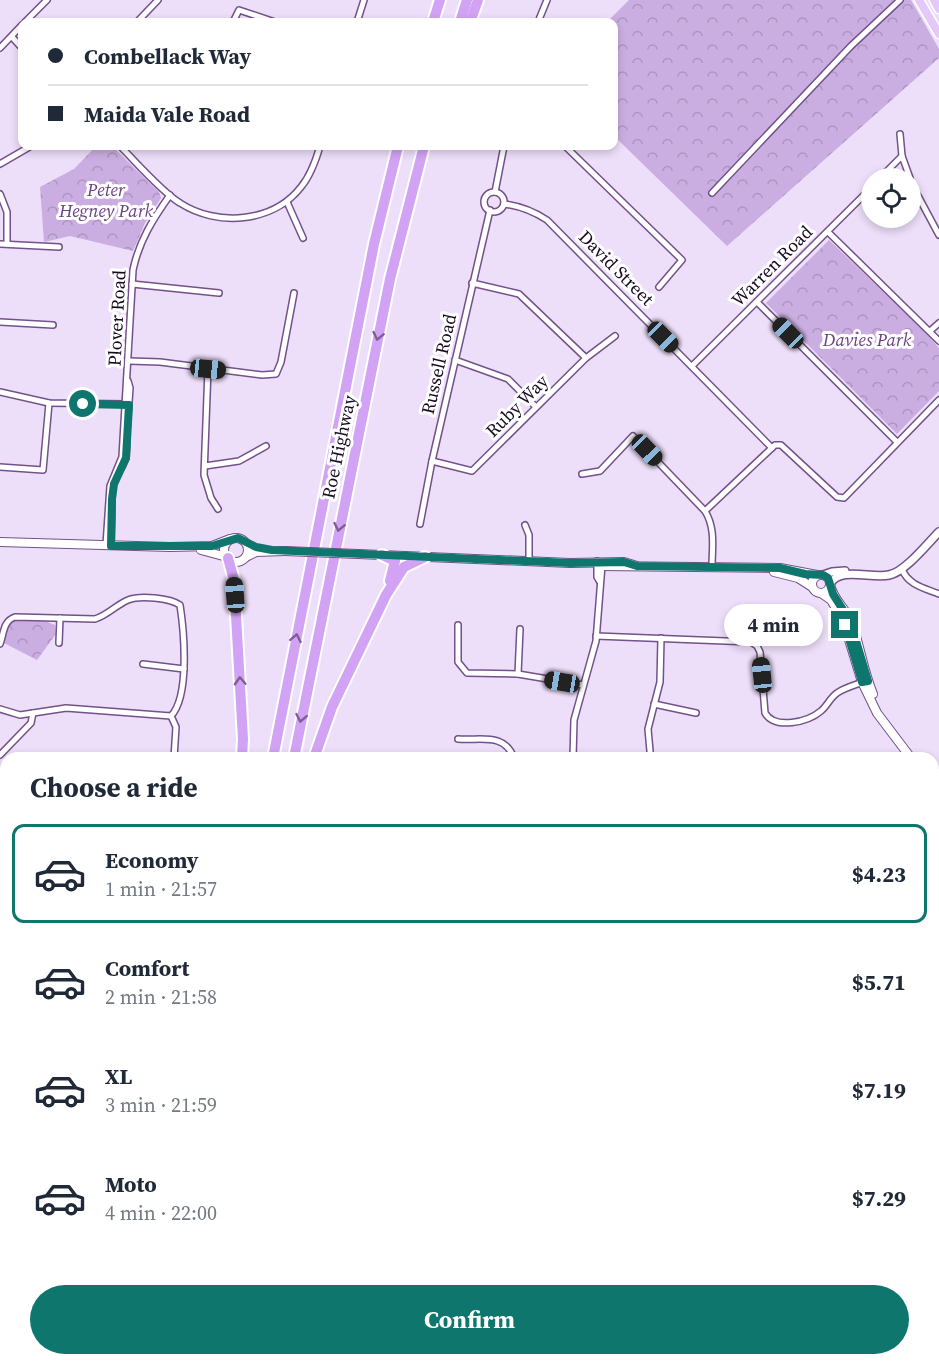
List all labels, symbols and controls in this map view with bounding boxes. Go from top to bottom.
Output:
text: Combellack Way [84,41,251,71]
text: Maida Vale Road [84,99,250,129]
map controls [861,168,921,228]
button: locate [861,168,921,228]
park label: Peter Hegney Park [58,177,154,223]
street label: Warren Road [726,220,818,312]
street label: David Street [573,225,660,311]
street label: Plover Road [101,269,132,367]
street label: Russell Road [415,311,462,417]
car [769,314,807,352]
car [644,318,682,356]
park label: Davies Park [822,327,912,352]
one-way arrow [372,331,385,341]
car [189,358,227,380]
street label: Ruby Way [480,368,554,443]
route start [69,390,96,417]
street label: Roe Highway [315,392,362,501]
car [628,431,666,469]
one-way arrow [333,522,346,532]
car [225,576,245,614]
callout: 4 min [725,604,824,646]
text: 4 min [748,611,799,639]
route end [831,611,858,638]
one-way arrow [289,634,302,644]
car [751,656,773,694]
car [543,670,581,694]
one-way arrow [234,676,247,685]
one-way arrow [295,713,308,723]
text: Choose a ride [30,769,198,806]
text: Economy [105,845,199,875]
icon: car [33,847,87,901]
text: $4.23 [852,859,906,889]
text: 1 min · 21:57 [105,875,217,903]
text: Comfort [105,953,189,983]
icon: car [33,955,87,1009]
text: $5.71 [852,967,906,997]
text: 2 min · 21:58 [105,983,217,1011]
text: XL [105,1061,132,1091]
icon: car [33,1063,87,1117]
text: $7.19 [852,1075,906,1105]
text: 3 min · 21:59 [105,1091,217,1119]
text: Moto [105,1169,157,1199]
icon: car [33,1171,87,1225]
text: $7.29 [852,1183,906,1213]
text: 4 min · 22:00 [105,1199,217,1227]
button: Confirm [30,1285,909,1354]

